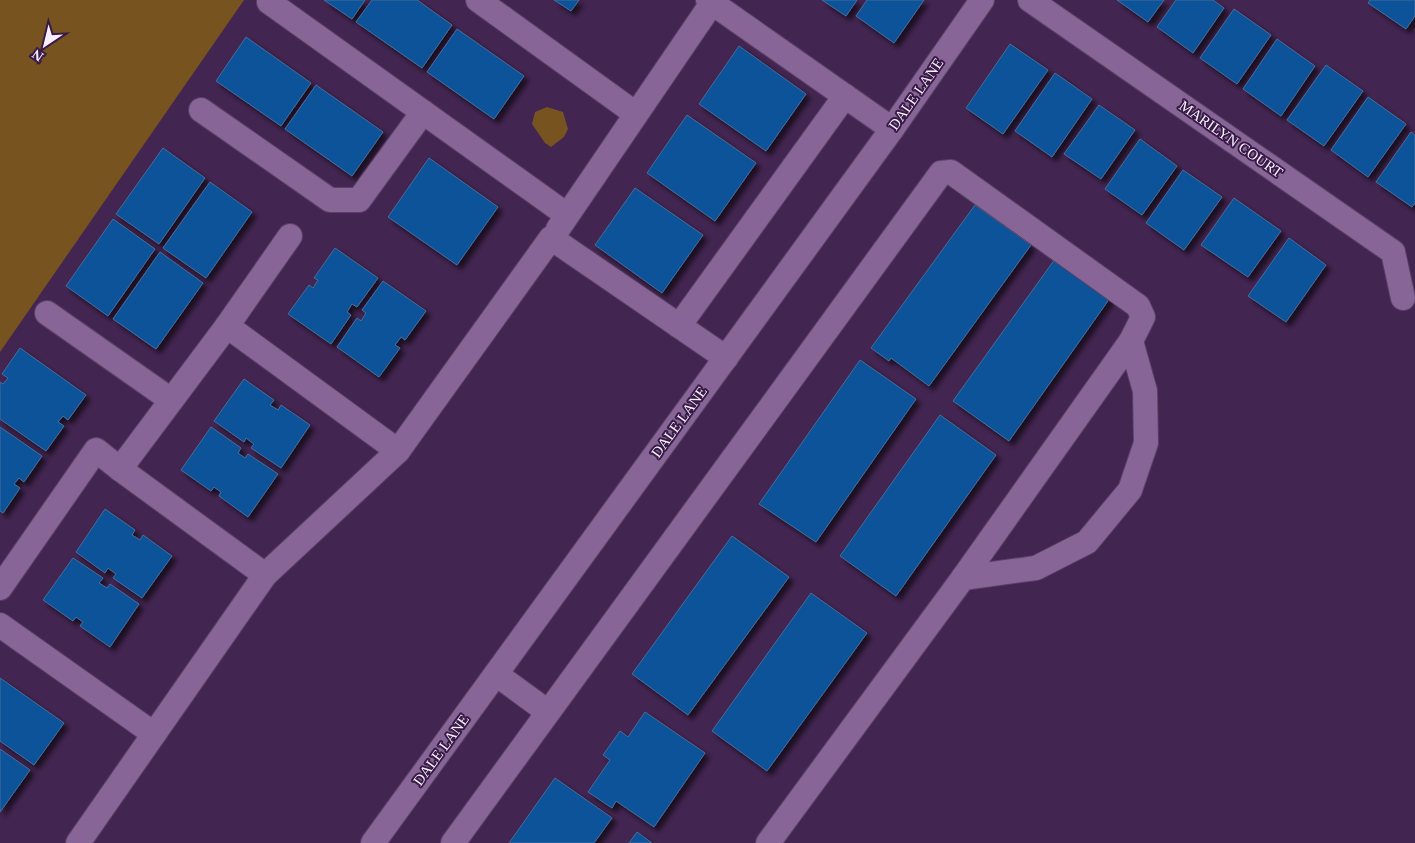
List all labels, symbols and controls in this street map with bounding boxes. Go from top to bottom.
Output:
north arrow [20,20,70,70]
text: N [29,46,46,64]
street label: DALE LANE [885,55,947,133]
street label: MARILYN COURT [1176,97,1286,181]
street label: DALE LANE [648,383,710,461]
street label: DALE LANE [410,711,472,789]

